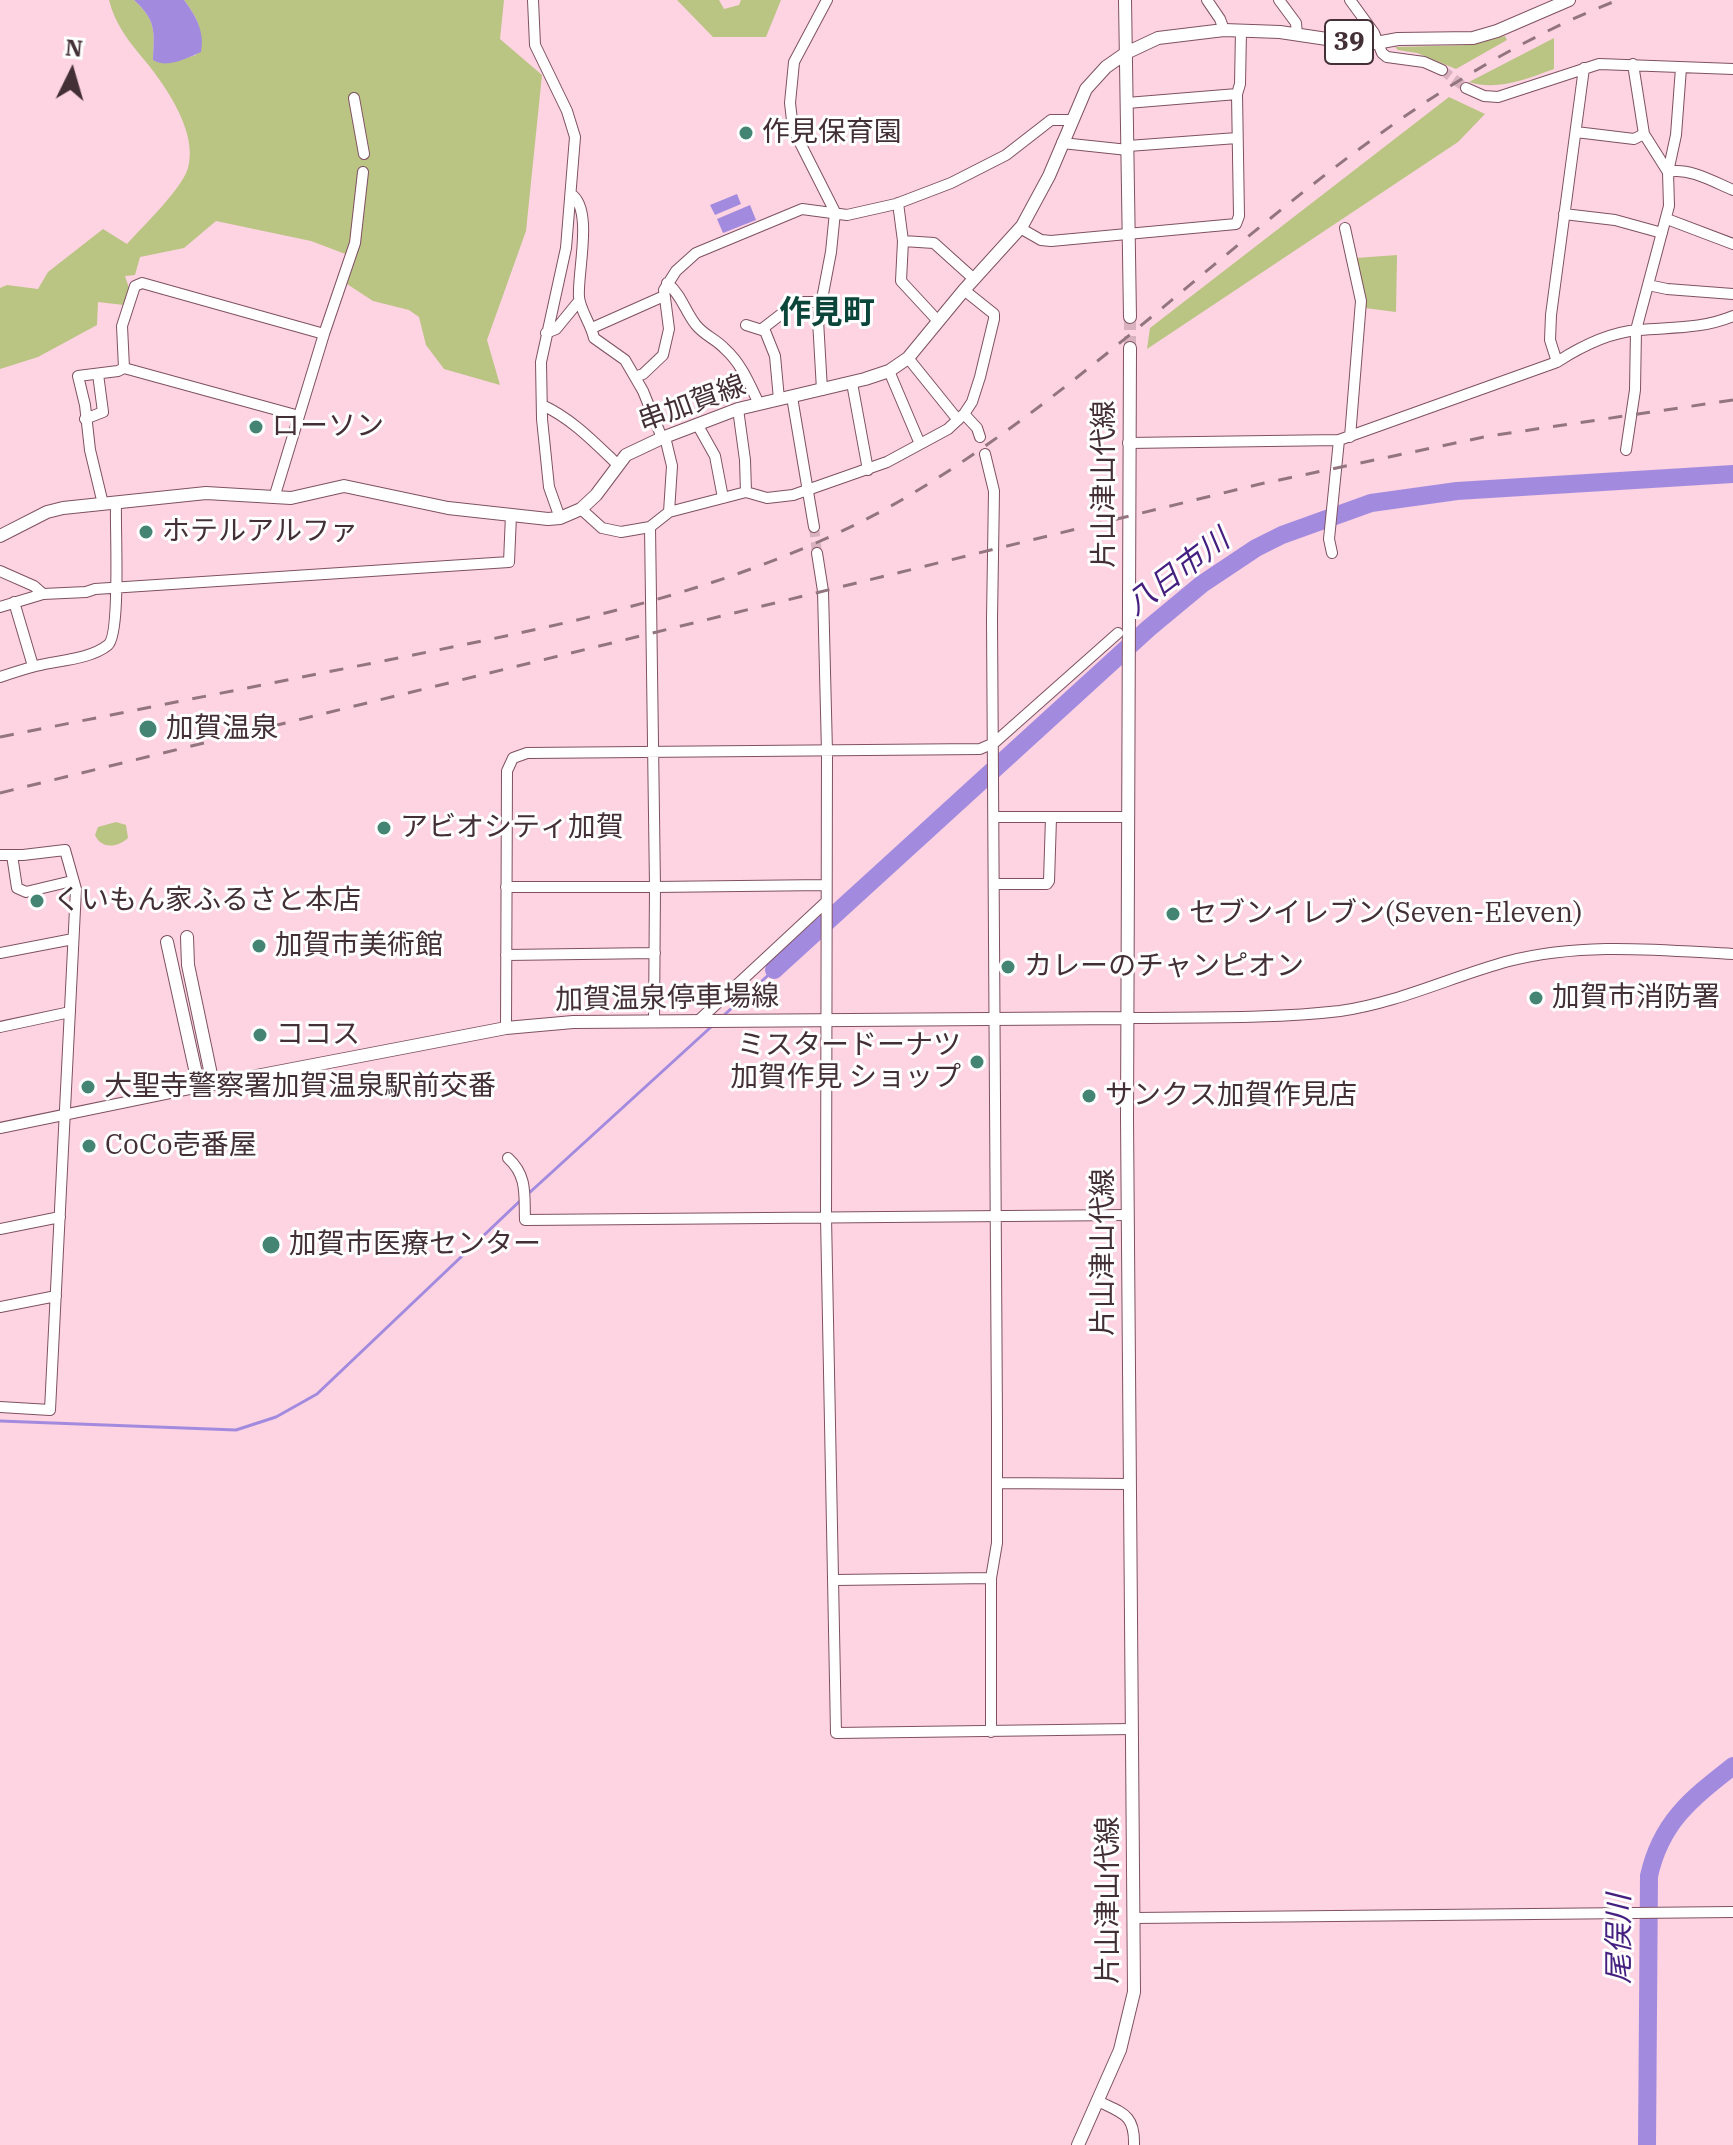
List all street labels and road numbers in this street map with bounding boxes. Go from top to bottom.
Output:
road number: 39 [1325,20,1373,64]
street label: 串加賀線 [634,369,750,439]
street label: 片山津山代線 [1088,400,1122,568]
street label: 加賀温泉停車場線 [555,980,779,1018]
street label: 片山津山代線 [1087,1168,1121,1336]
street label: 片山津山代線 [1092,1816,1126,1984]

